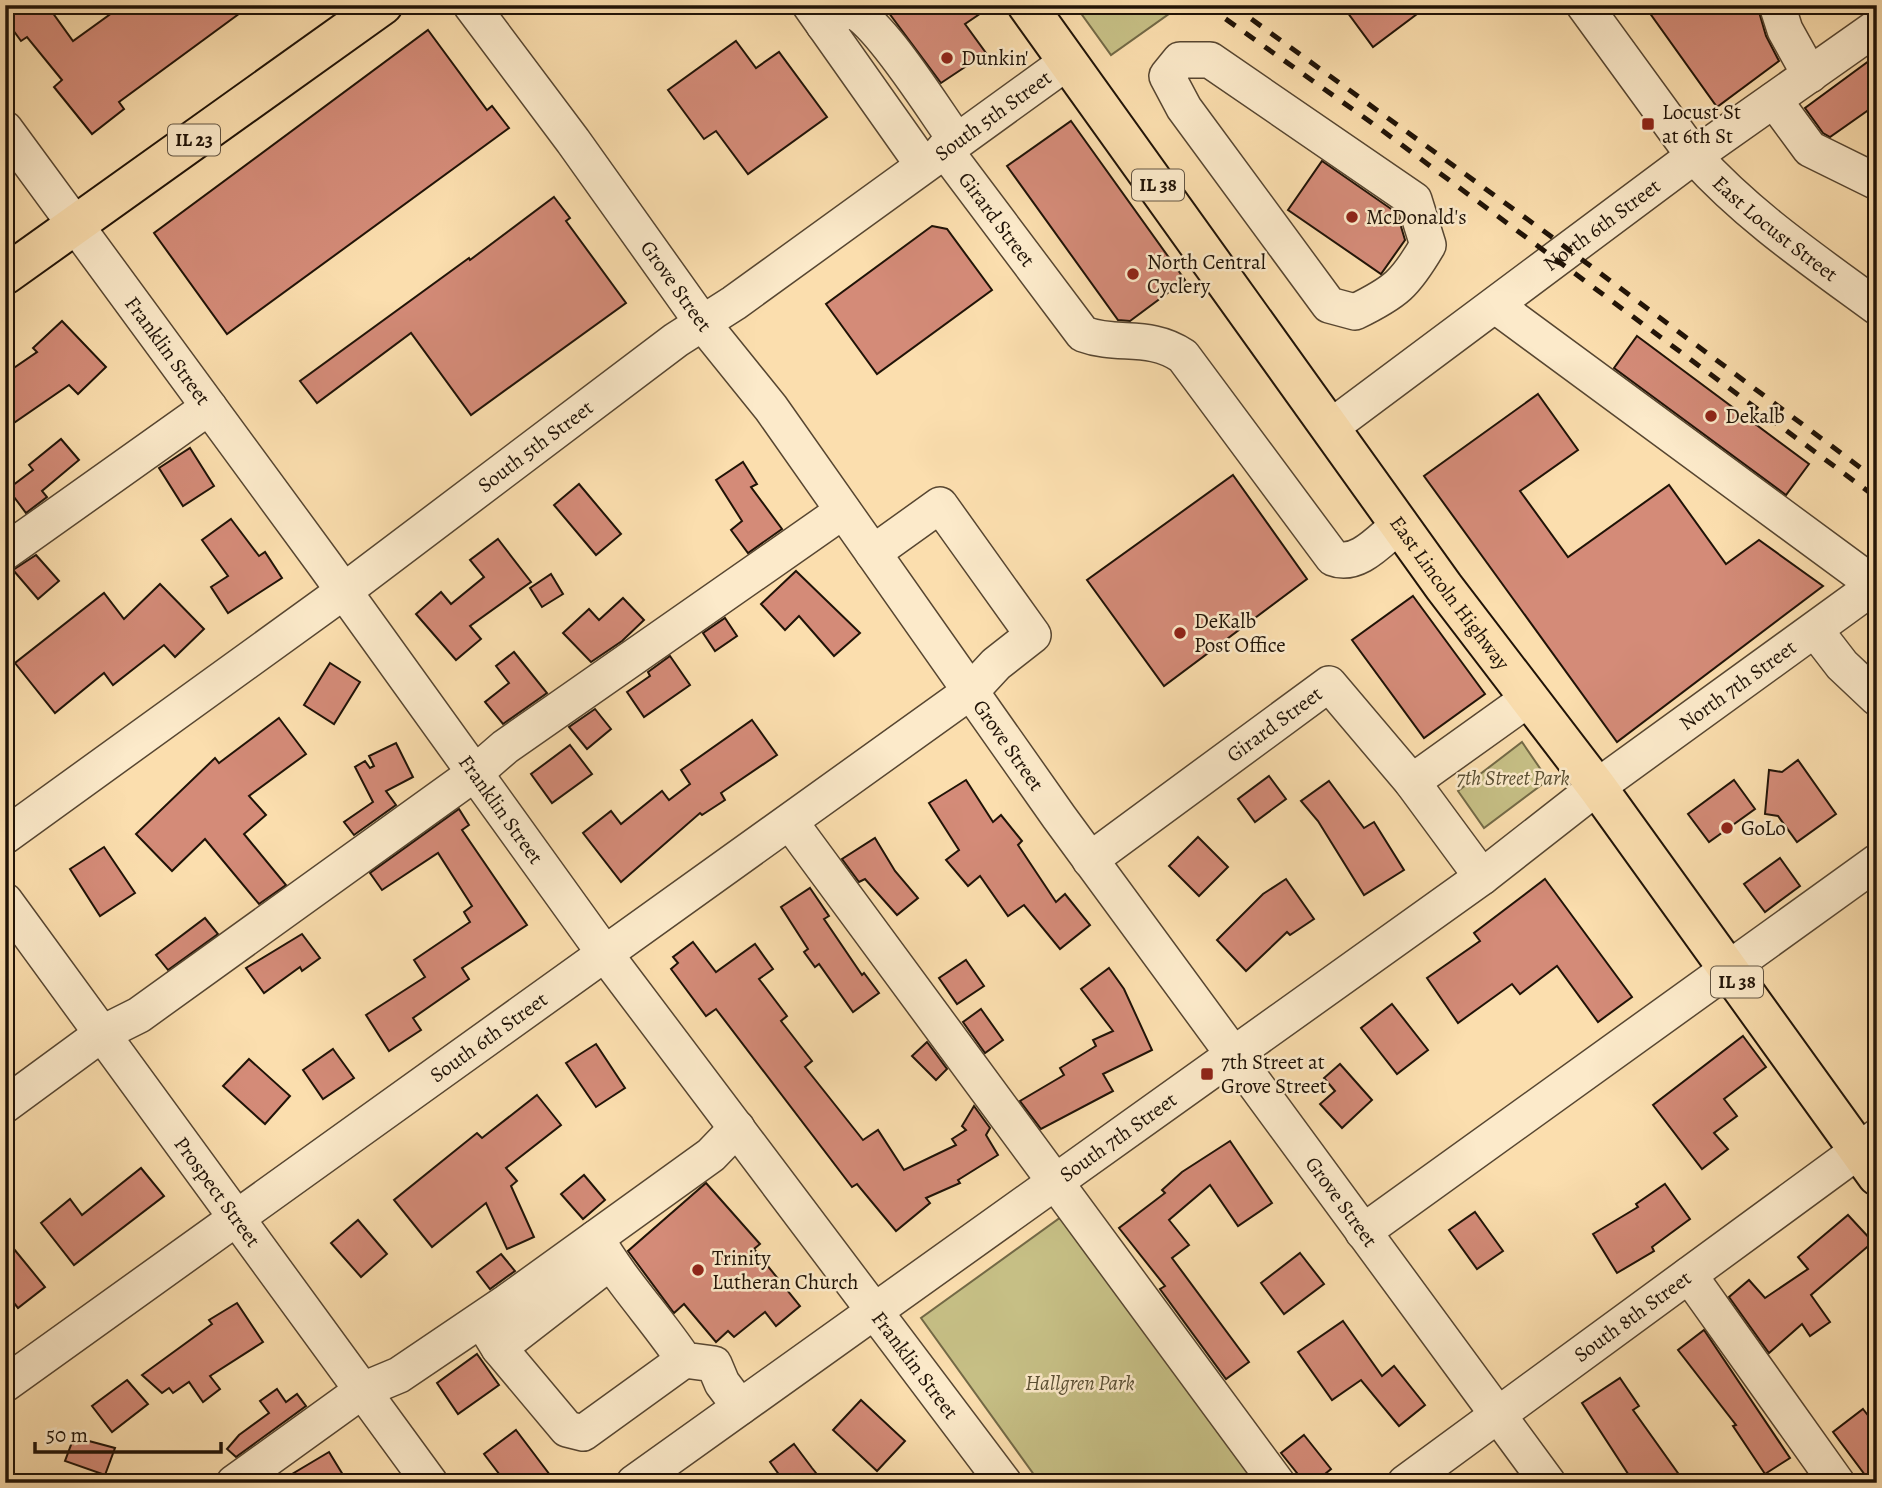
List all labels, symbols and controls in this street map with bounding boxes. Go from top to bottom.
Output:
place label: Dunkin' [961,44,1029,72]
marker: Dunkin' [939,50,955,66]
street label: South 5th Street [929,64,1057,167]
place label: Locust St at 6th St [1662,98,1741,150]
marker: Locust St at 6th St [1640,116,1656,132]
road number: IL 23 [168,124,220,156]
street label: Girard Street [952,166,1042,273]
road number: IL 38 [1132,169,1184,200]
street label: East Locust Street [1706,169,1844,288]
street label: North 6th Street [1538,172,1666,278]
place label: McDonald's [1366,203,1467,231]
marker: McDonald's [1344,209,1360,225]
street label: Grove Street [634,235,718,338]
place label: North Central Cyclery [1147,248,1266,300]
marker: North Central Cyclery [1125,266,1141,282]
street label: Franklin Street [118,291,217,411]
street label: South 5th Street [472,394,599,499]
place label: Dekalb [1725,402,1785,430]
marker: Dekalb [1703,408,1719,424]
street label: East Lincoln Highway [1383,510,1517,676]
place label: DeKalb Post Office [1194,607,1286,659]
marker: DeKalb Post Office [1172,625,1188,641]
street label: North 7th Street [1673,633,1802,737]
street label: Girard Street [1221,680,1328,769]
street label: Grove Street [967,694,1050,797]
street label: Franklin Street [452,749,550,870]
park label: 7th Street Park [1456,764,1570,792]
place label: GoLo [1741,814,1786,842]
marker: GoLo [1719,820,1735,836]
road number: IL 38 [1711,966,1763,998]
street label: South 6th Street [424,985,553,1089]
place label: 7th Street at Grove Street [1221,1048,1327,1100]
marker: 7th Street at Grove Street [1199,1066,1215,1082]
street label: South 7th Street [1054,1086,1182,1188]
street label: Prospect Street [168,1131,267,1253]
street label: Grove Street [1299,1151,1384,1253]
place label: Trinity Lutheran Church [712,1244,859,1296]
marker: Trinity Lutheran Church [690,1262,706,1278]
street label: South 8th Street [1568,1264,1697,1369]
street label: Franklin Street [865,1305,965,1425]
park label: Hallgren Park [1025,1369,1135,1397]
scale bar [35,1411,220,1455]
text: 50 m [46,1421,88,1449]

